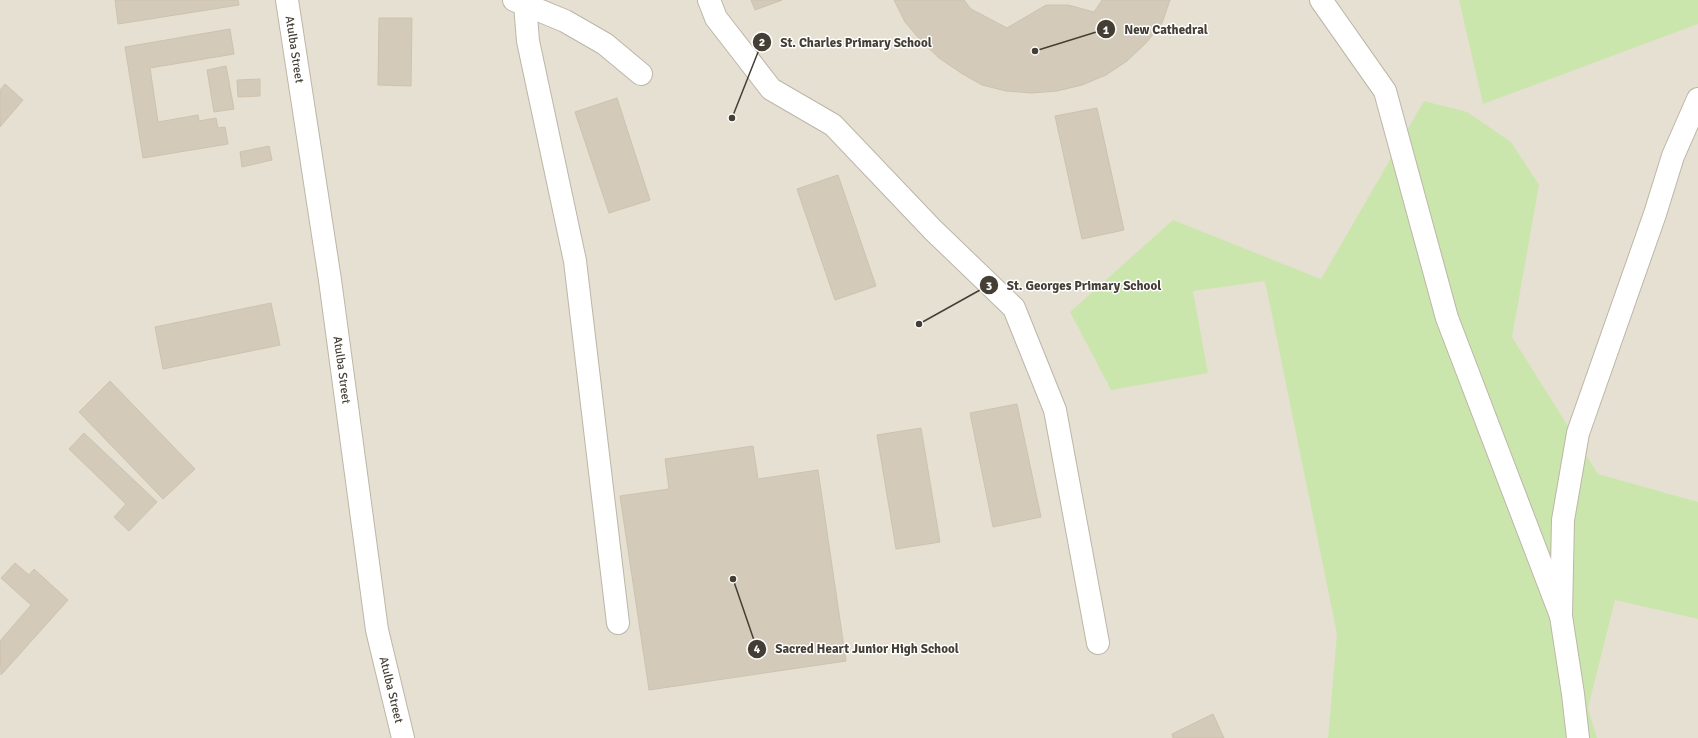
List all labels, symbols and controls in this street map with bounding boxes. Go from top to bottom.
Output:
street label: Atulba Street [282,15,307,84]
callout: New Cathedral [1096,17,1216,42]
text: New Cathedral [1124,22,1208,38]
text: 1 [1103,23,1110,38]
callout: St. Charles Primary School [752,30,940,55]
text: 2 [759,35,765,50]
text: St. Charles Primary School [780,35,932,51]
callout: St. Georges Primary School [979,273,1169,298]
text: St. Georges Primary School [1007,278,1161,294]
text: 3 [986,279,992,294]
street label: Atulba Street [330,335,354,405]
callout: Sacred Heart Junior High School [747,636,966,661]
text: Sacred Heart Junior High School [775,641,959,657]
text: 4 [754,642,761,657]
street label: Atulba Street [376,655,406,725]

